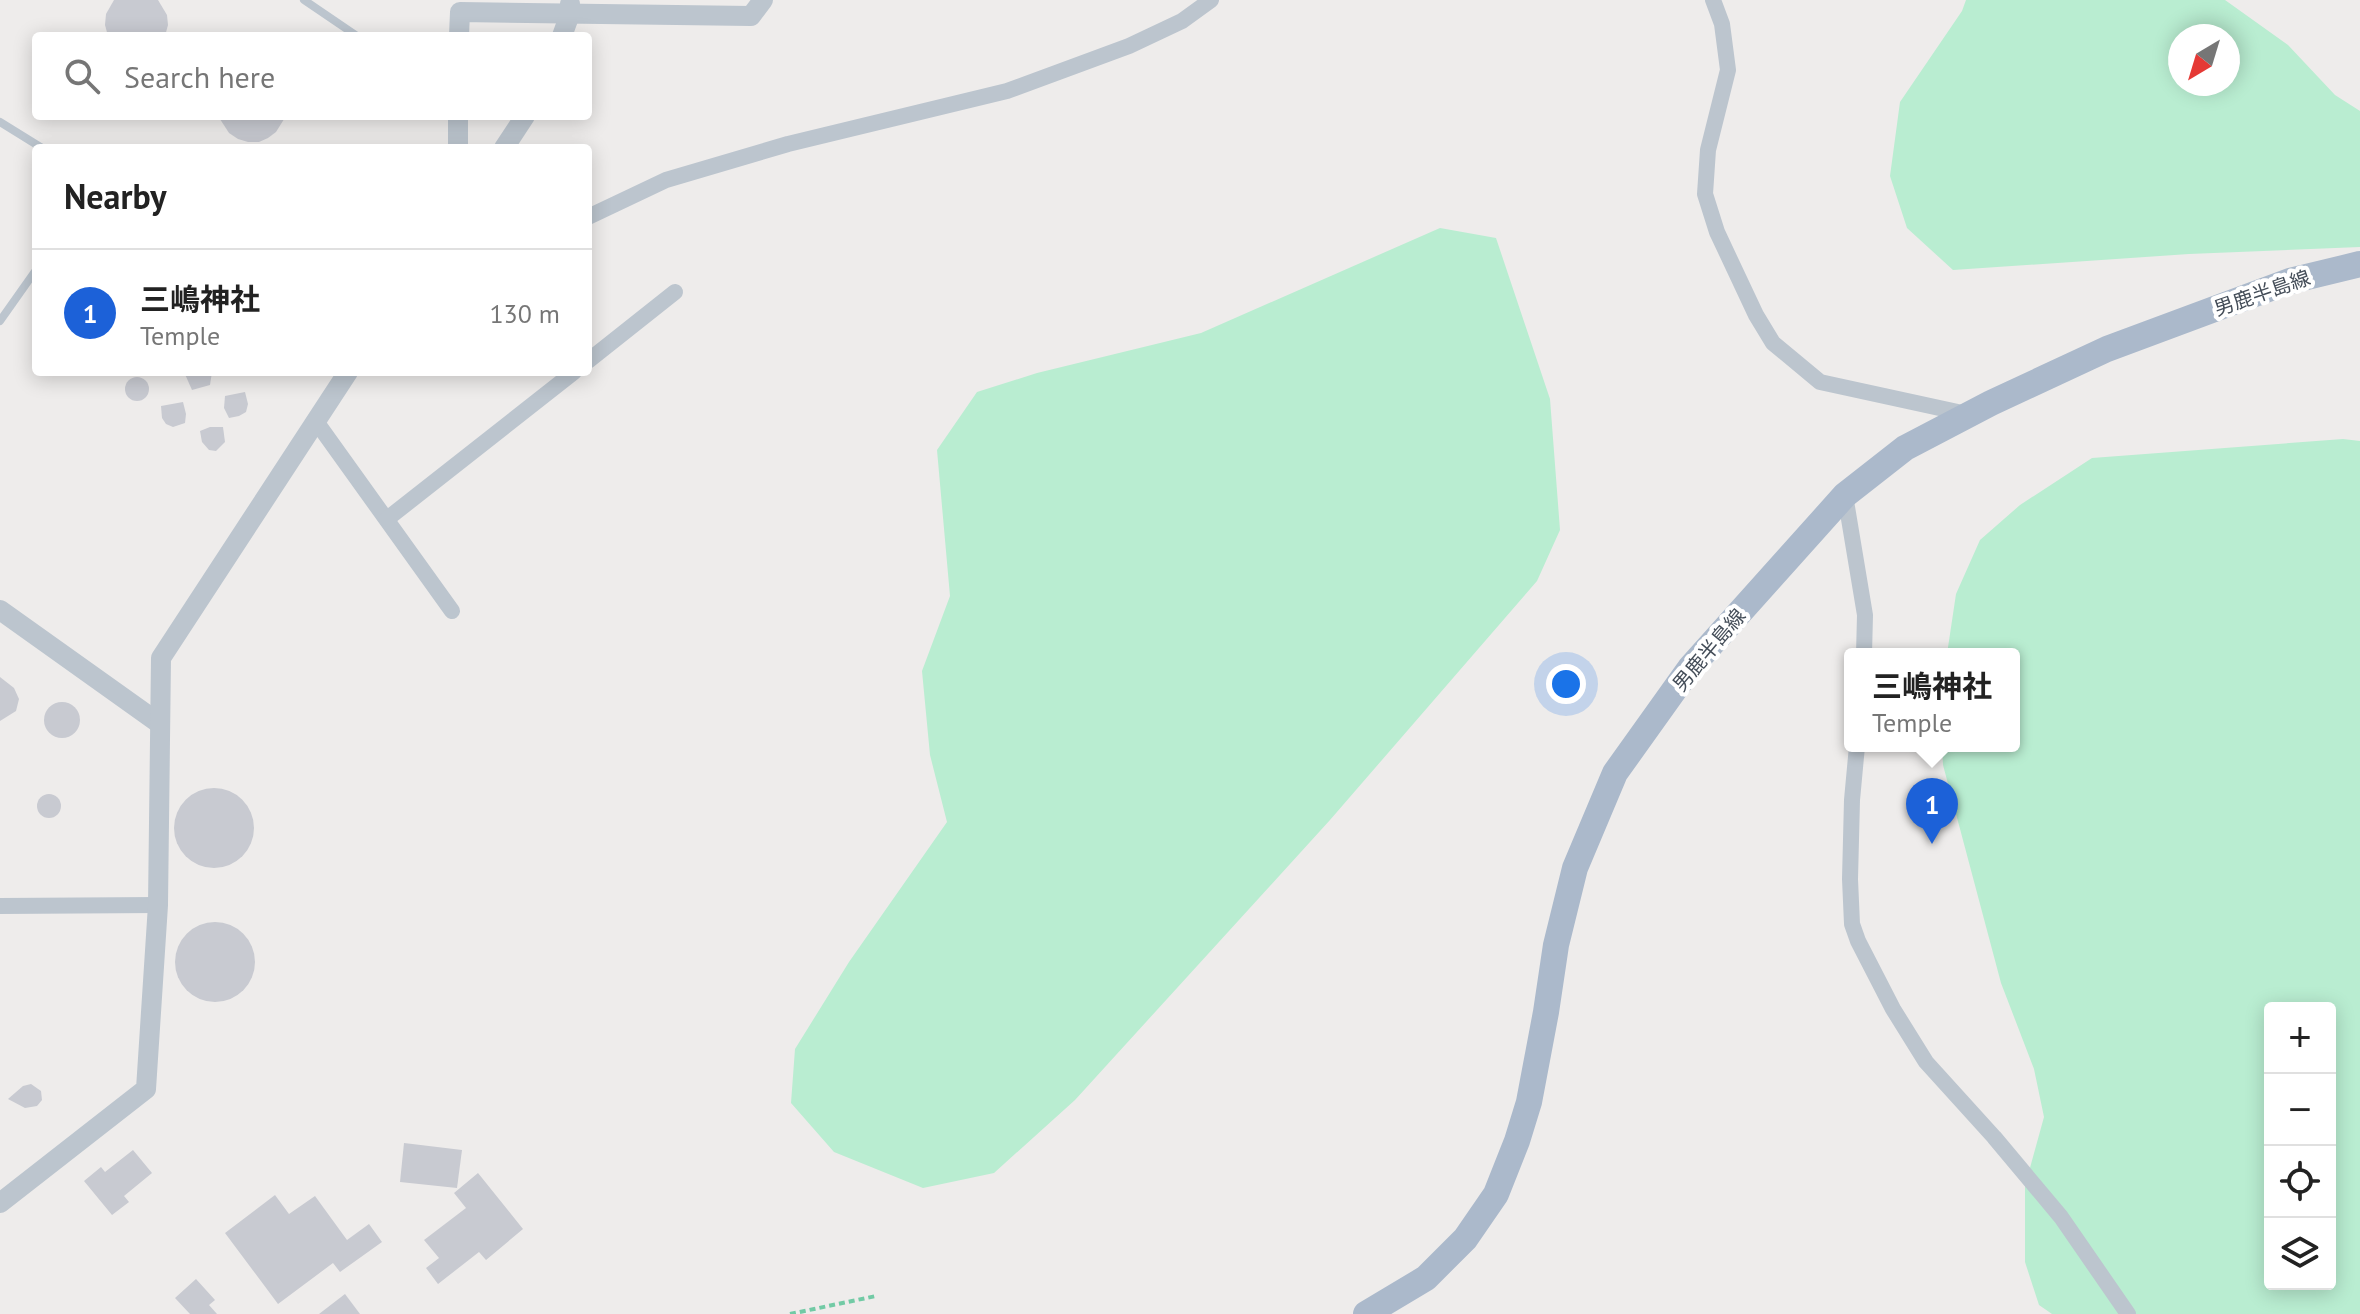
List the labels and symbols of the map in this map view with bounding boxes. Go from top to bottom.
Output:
north arrow [2168,24,2240,96]
street label: 男鹿半島線 [2210,264,2314,322]
street label: 男鹿半島線 [1667,603,1751,697]
your location [1546,664,1586,704]
pin: 1 [1906,778,1958,844]

